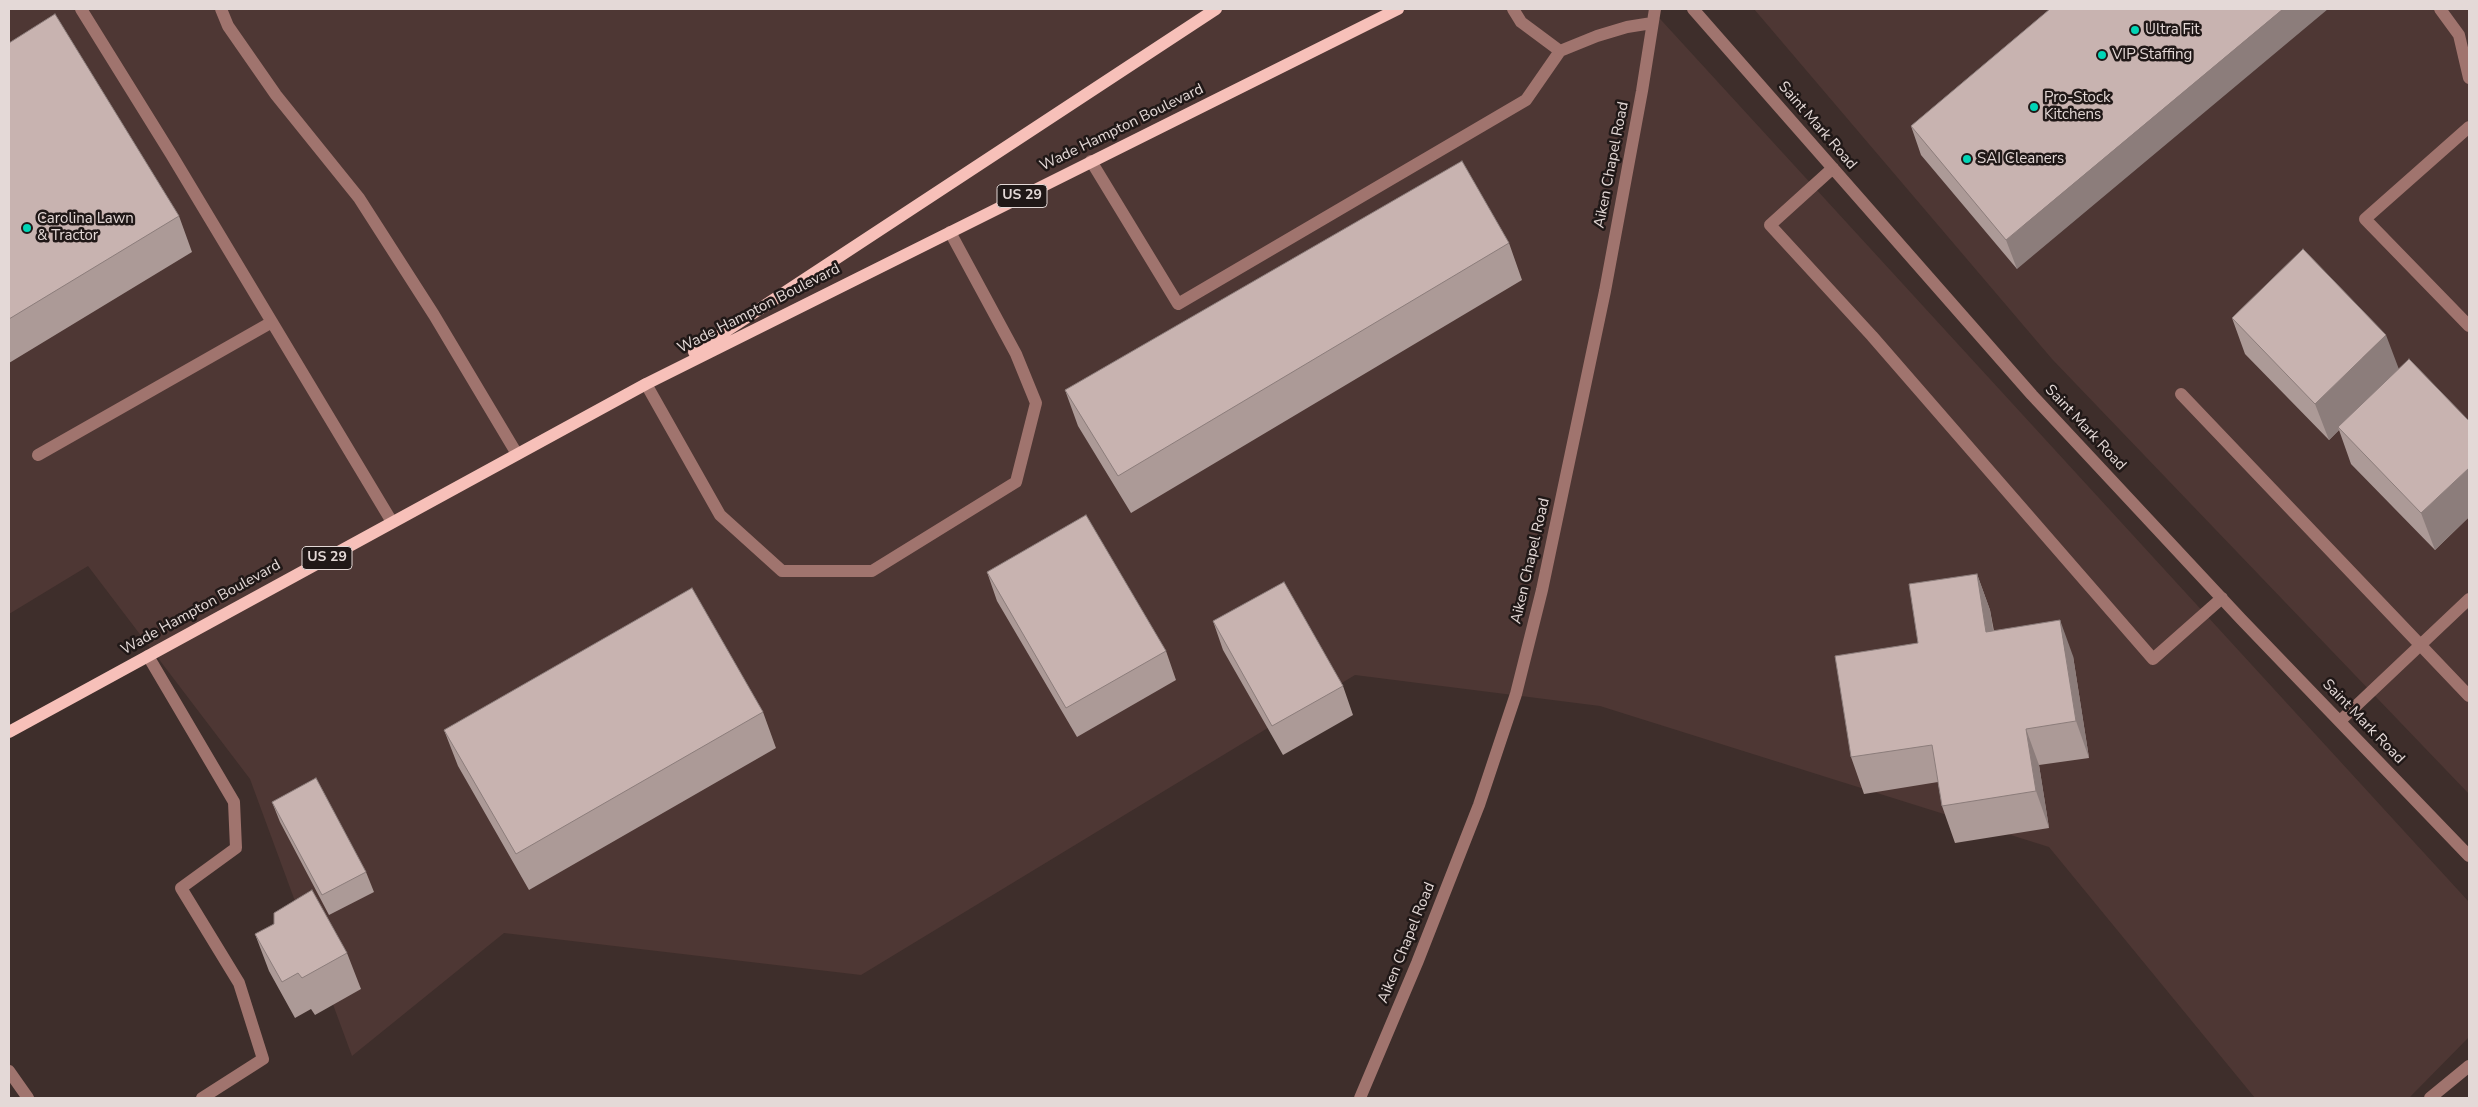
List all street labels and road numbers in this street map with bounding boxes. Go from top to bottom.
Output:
street label: Saint Mark Road [1774,78,1860,174]
street label: Wade Hampton Boulevard [1037,81,1207,175]
street label: Aiken Chapel Road [1591,100,1633,230]
road number: US 29 [997,185,1047,208]
street label: Wade Hampton Boulevard [675,260,843,358]
street label: Saint Mark Road [2041,381,2129,475]
street label: Aiken Chapel Road [1508,496,1554,626]
road number: US 29 [302,546,352,570]
street label: Wade Hampton Boulevard [118,557,284,659]
street label: Saint Mark Road [2318,676,2408,768]
street label: Aiken Chapel Road [1375,880,1439,1006]

